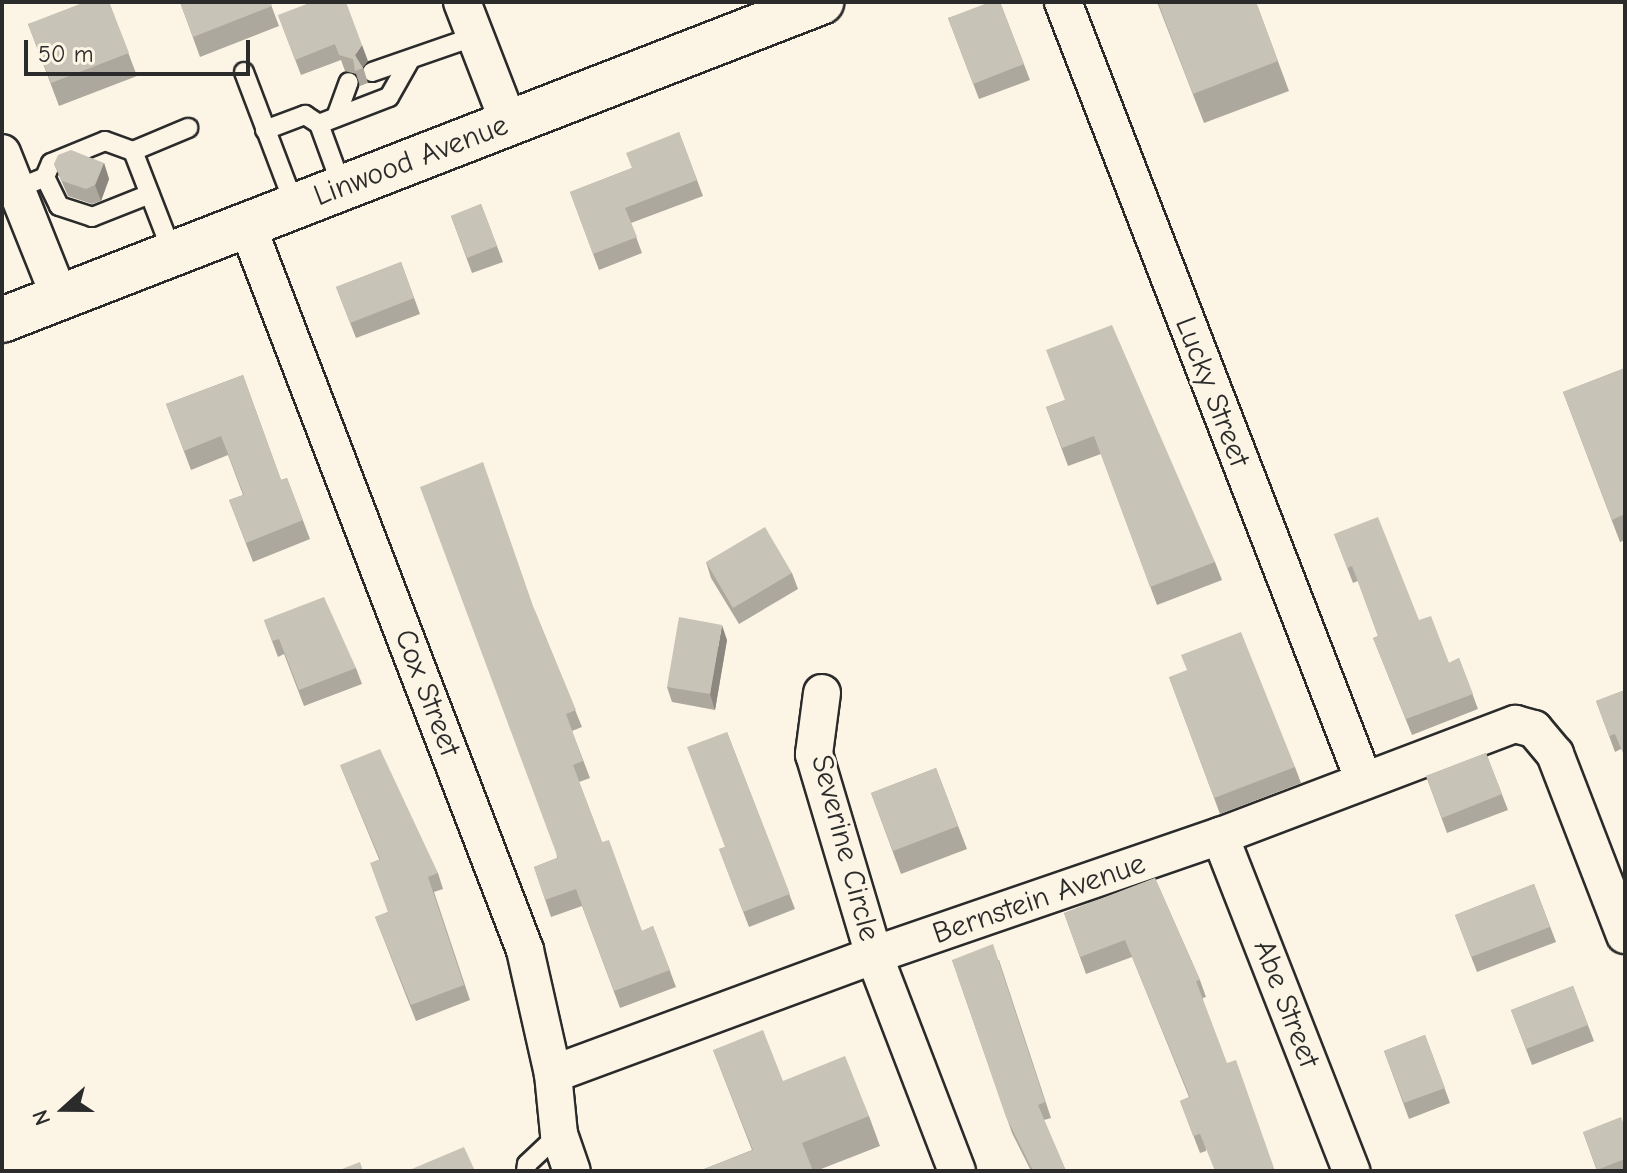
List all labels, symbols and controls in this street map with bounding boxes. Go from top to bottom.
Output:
scale bar [28,24,254,74]
text: 50 m [38,40,94,68]
street label: Linwood Avenue [309,107,513,215]
street label: Lucky Street [1167,312,1257,472]
street label: Cox Street [386,625,468,761]
street label: Severine Circle [803,751,887,945]
street label: Bernstein Avenue [928,846,1150,952]
street label: Abe Street [1245,935,1327,1073]
north arrow [24,1069,104,1149]
text: N [27,1106,56,1129]

